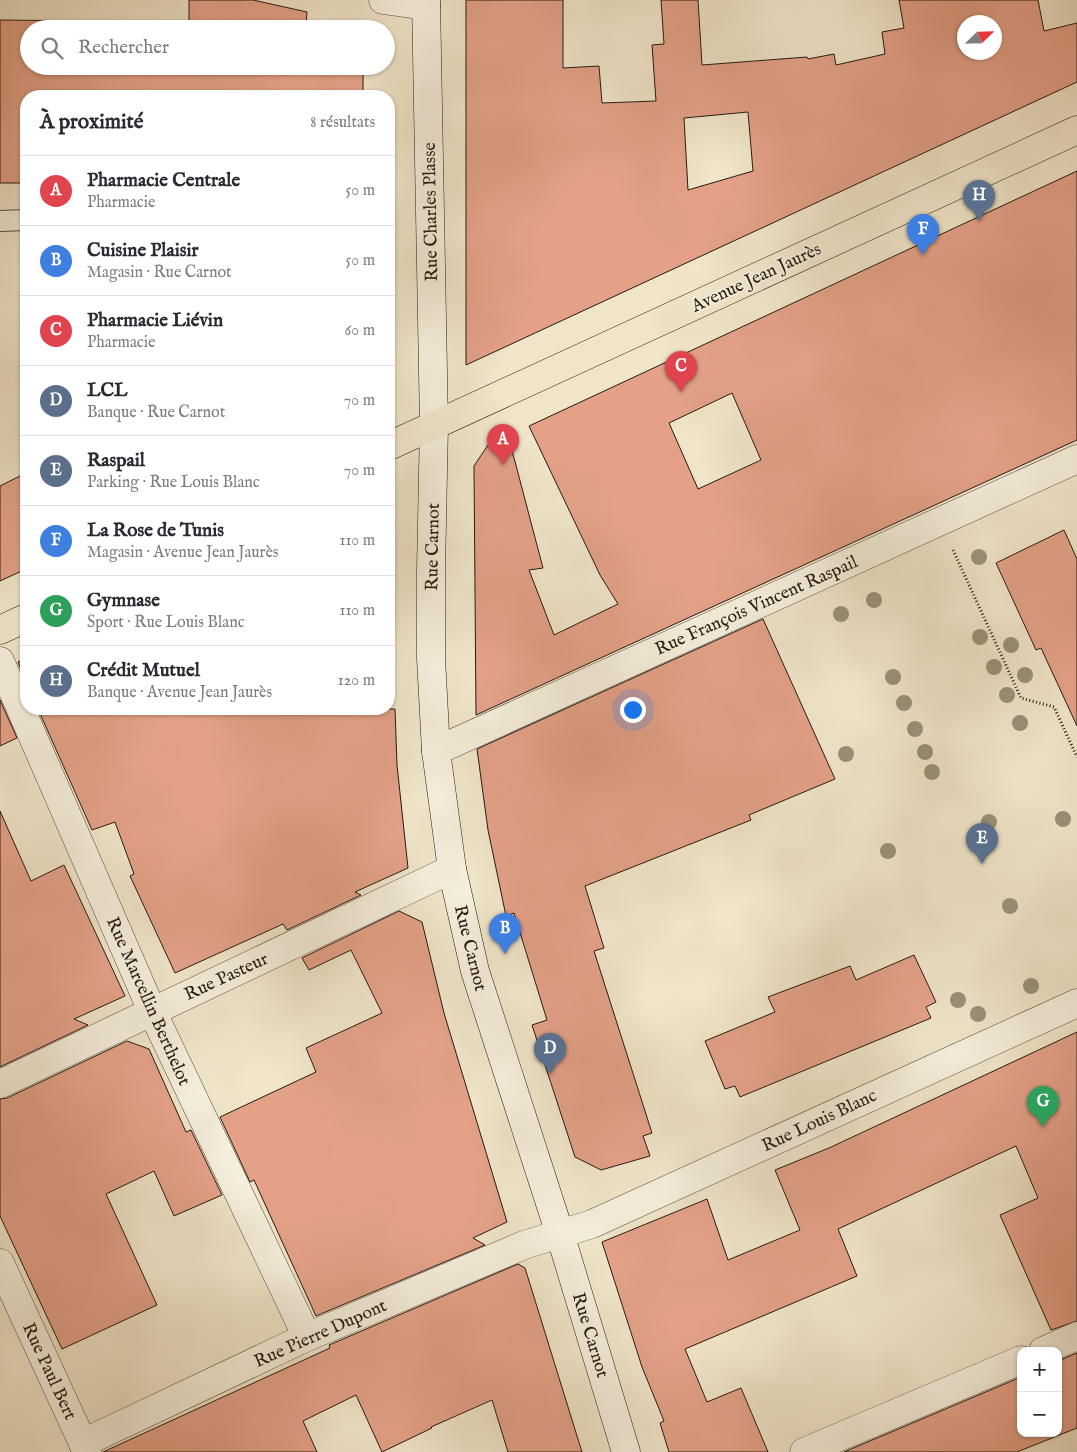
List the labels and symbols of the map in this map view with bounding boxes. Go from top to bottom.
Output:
north arrow [957,15,1002,60]
street label: Rue Charles Plasse [419,142,444,282]
pin: H [963,180,995,221]
pin: F [907,214,939,255]
street label: Avenue Jean Jaurès [687,238,825,319]
pin: C [665,351,697,392]
pin: A [487,424,519,465]
street label: Rue Carnot [421,503,446,591]
street label: Rue François Vincent Raspail [652,551,862,662]
your location [620,697,646,723]
pin: E [966,823,998,864]
street label: Rue Carnot [448,903,491,994]
pin: B [489,913,521,954]
street label: Rue Marcellin Berthelot [100,914,195,1089]
street label: Rue Pasteur [181,948,273,1007]
pin: D [534,1033,566,1074]
street label: Rue Louis Blanc [759,1085,881,1158]
pin: G [1027,1086,1059,1127]
street label: Rue Carnot [566,1290,613,1381]
street label: Rue Pierre Dupont [251,1295,391,1374]
street label: Rue Paul Bert [16,1319,81,1424]

